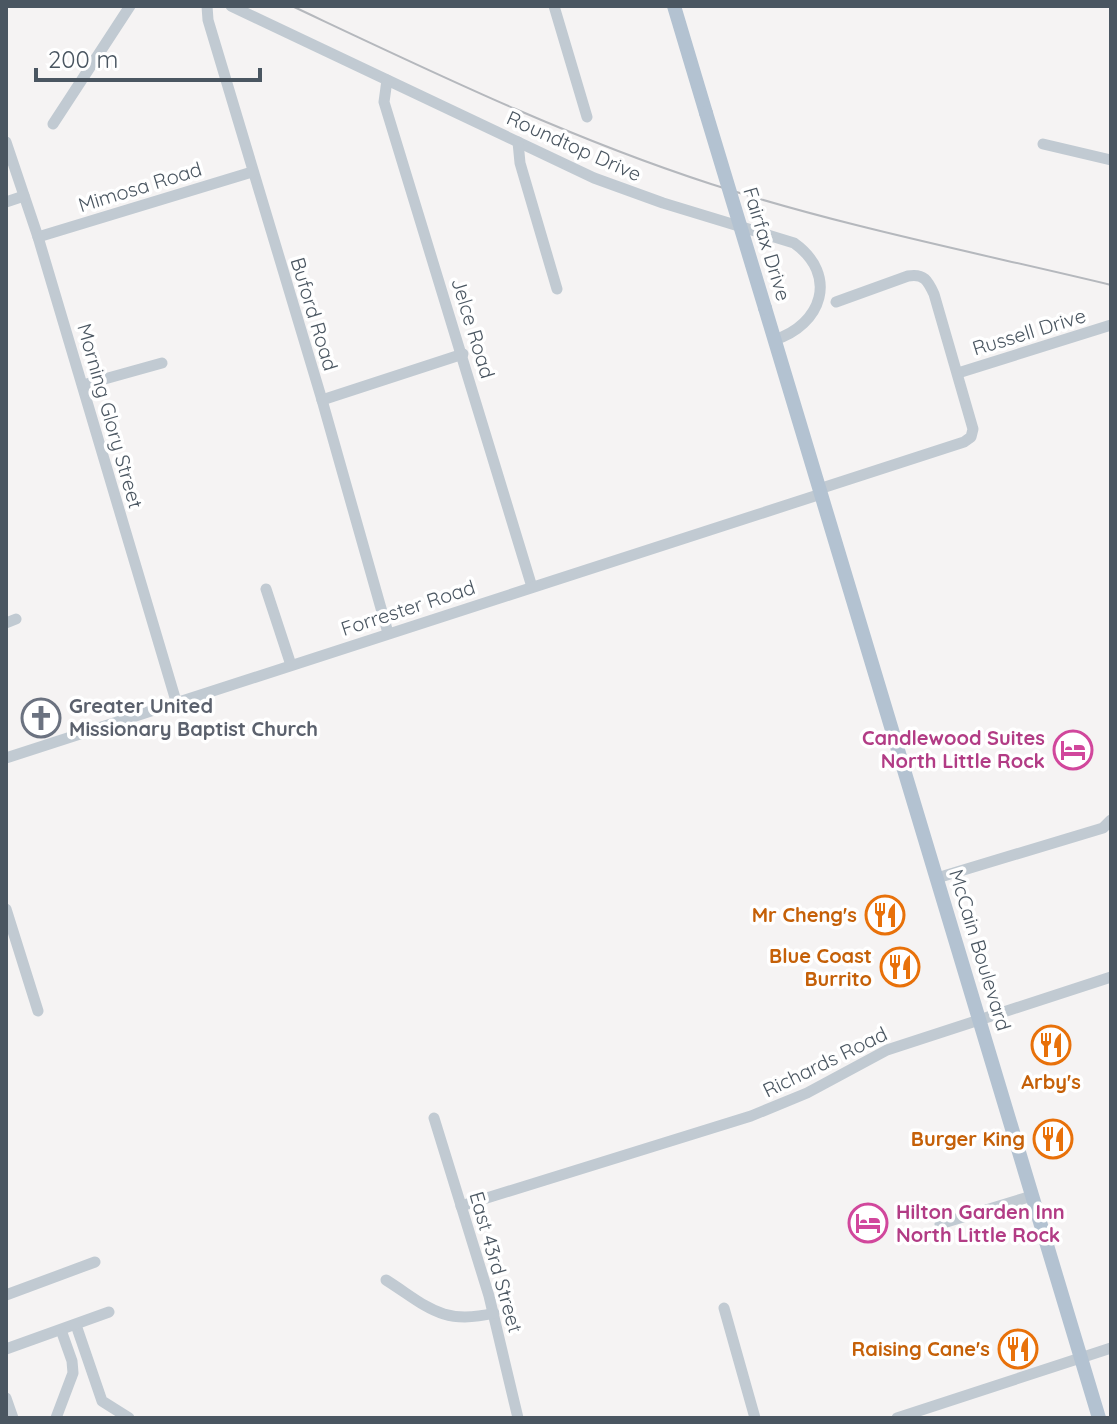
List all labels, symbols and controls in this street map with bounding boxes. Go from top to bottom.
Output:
scale bar [36,32,260,82]
text: 200 m [48,44,118,74]
street label: Roundtop Drive [503,105,645,186]
street label: Mimosa Road [75,156,205,217]
street label: Fairfax Drive [738,184,797,304]
street label: Buford Road [285,254,344,374]
street label: Jelce Road [446,275,501,381]
street label: Russell Drive [969,302,1089,361]
street label: Morning Glory Street [72,321,149,511]
street label: Forrester Road [338,574,478,641]
place label: Greater United Missionary Baptist Church [69,693,318,741]
church icon: Greater United Missionary Baptist Church [20,697,62,739]
place label: Candlewood Suites North Little Rock [862,725,1045,773]
hotel icon: Candlewood Suites North Little Rock [1052,729,1094,771]
street label: McCain Boulevard [944,866,1017,1034]
restaurant icon: Mr Cheng's [864,894,906,936]
place label: Mr Cheng's [752,902,857,927]
place label: Blue Coast Burrito [769,943,872,991]
restaurant icon: Blue Coast Burrito [879,946,921,988]
street label: Richards Road [758,1021,891,1102]
restaurant icon: Arby's [1030,1024,1072,1066]
place label: Arby's [1021,1069,1081,1094]
restaurant icon: Burger King [1032,1118,1074,1160]
place label: Burger King [911,1126,1025,1151]
street label: East 43rd Street [464,1188,529,1336]
place label: Hilton Garden Inn North Little Rock [896,1199,1065,1247]
hotel icon: Hilton Garden Inn North Little Rock [847,1202,889,1244]
restaurant icon: Raising Cane's [997,1328,1039,1370]
place label: Raising Cane's [852,1336,990,1361]

